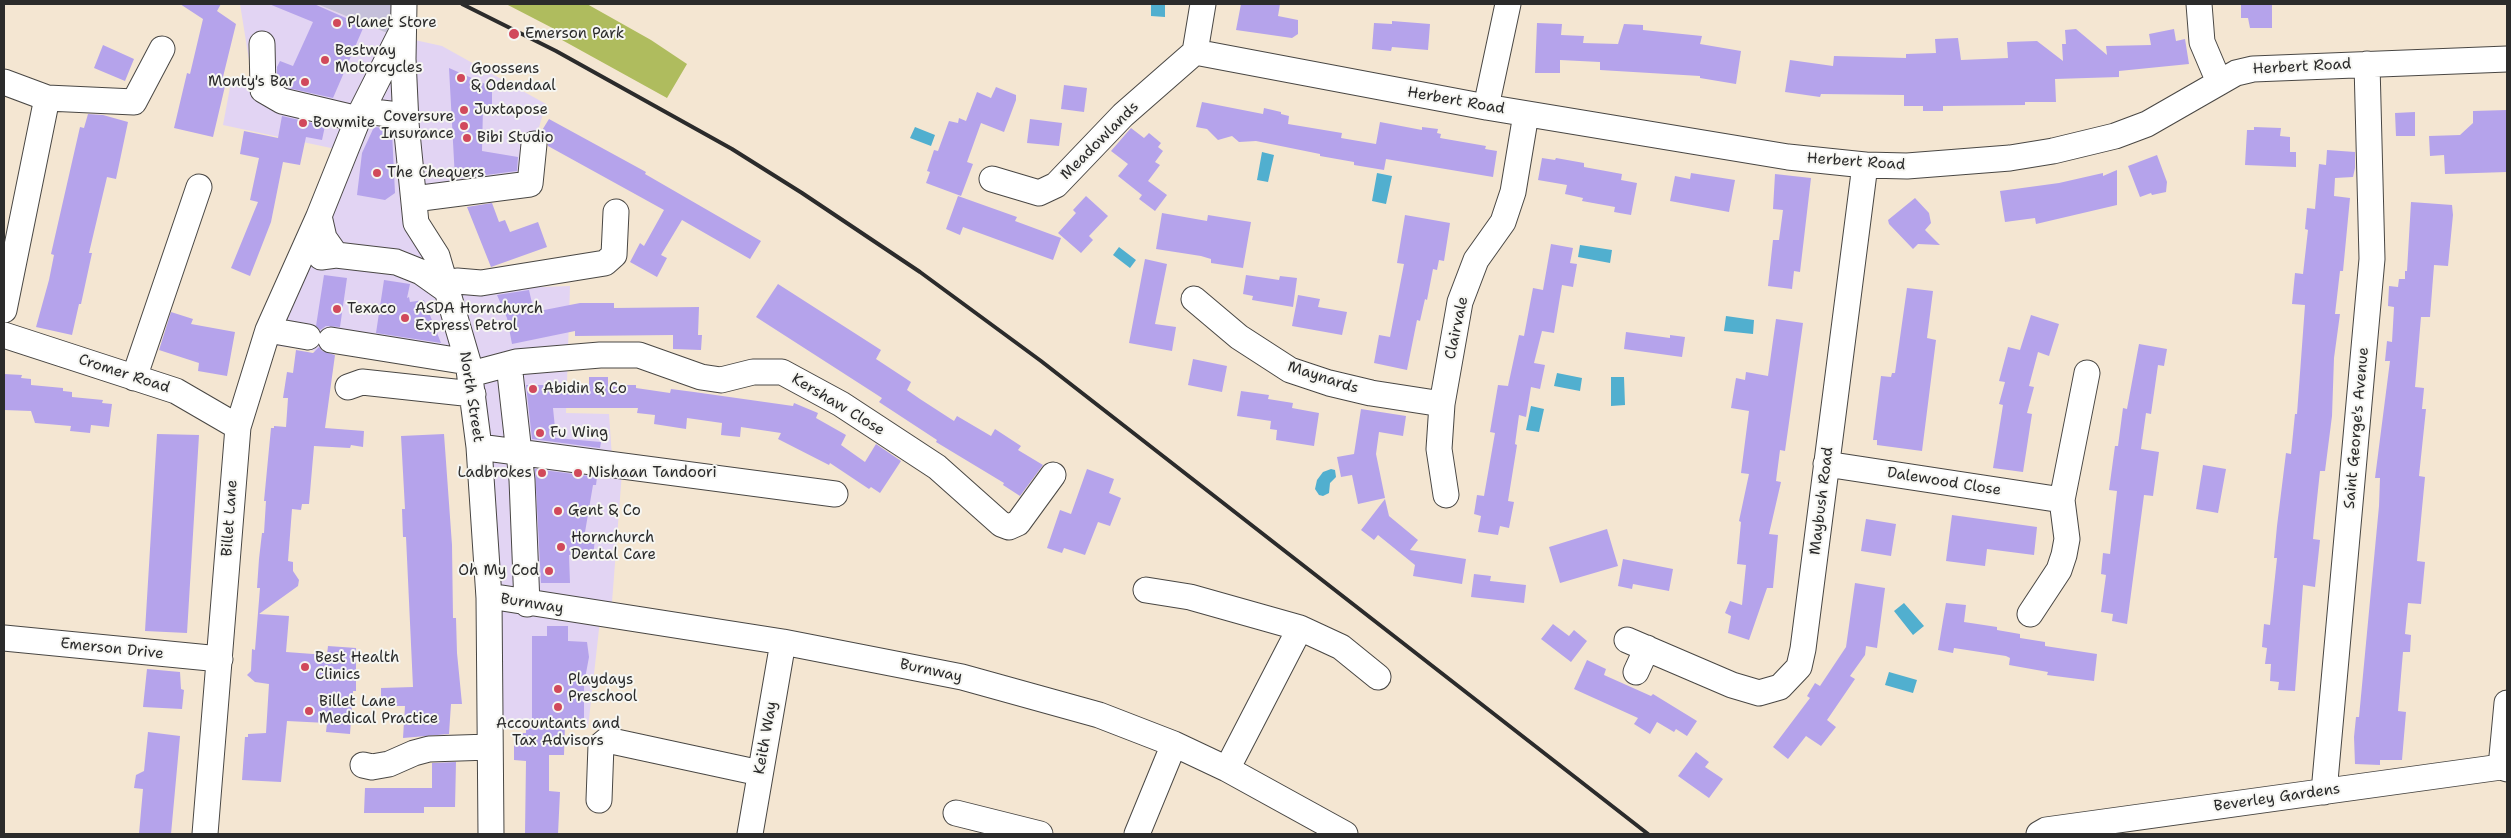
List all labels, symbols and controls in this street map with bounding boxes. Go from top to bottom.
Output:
place label: Planet Store [347,14,437,32]
marker: Planet Store [331,17,343,29]
place label: Emerson Park [525,25,624,43]
marker: Emerson Park [507,27,521,41]
place label: Bestway Motorcycles [335,42,423,77]
marker: Bestway Motorcycles [319,54,331,66]
street label: Herbert Road [2252,55,2352,79]
place label: Goossens & Odendaal [471,60,556,95]
marker: Goossens & Odendaal [455,72,467,84]
place label: Monty's Bar [208,73,295,91]
marker: Monty's Bar [299,76,311,88]
street label: Herbert Road [1406,84,1506,118]
street label: Meadowlands [1057,98,1143,184]
place label: Juxtapose [474,101,548,119]
marker: Juxtapose [458,104,470,116]
place label: Coversure Insurance [381,108,454,143]
place label: Bowmite [313,114,375,132]
marker: Bowmite [297,117,309,129]
marker: Coversure Insurance [458,120,470,132]
place label: Bibi Studio [477,129,554,147]
marker: Bibi Studio [461,132,473,144]
street label: Herbert Road [1806,150,1906,174]
place label: The Chequers [387,164,484,182]
marker: The Chequers [371,167,383,179]
street label: Clairvale [1442,295,1472,361]
place label: Texaco [347,300,396,318]
place label: ASDA Hornchurch Express Petrol [415,300,543,335]
marker: Texaco [331,303,343,315]
marker: ASDA Hornchurch Express Petrol [399,312,411,324]
street label: Saint George's Avenue [2341,346,2373,510]
street label: North Street [455,350,487,444]
street label: Cromer Road [76,351,172,397]
street label: Maynards [1285,358,1361,398]
street label: Kershaw Close [788,370,888,440]
place label: Abidin & Co [543,380,627,398]
marker: Abidin & Co [527,383,539,395]
place label: Fu Wing [550,424,608,442]
marker: Fu Wing [534,427,546,439]
street label: Maybush Road [1806,446,1838,556]
place label: Ladbrokes [457,464,532,482]
place label: Nishaan Tandoori [588,464,717,482]
street label: Dalewood Close [1886,464,2002,500]
marker: Ladbrokes [536,467,548,479]
marker: Nishaan Tandoori [572,467,584,479]
street label: Billet Lane [218,479,242,557]
place label: Gent & Co [568,502,641,520]
marker: Gent & Co [552,505,564,517]
place label: Hornchurch Dental Care [571,529,656,564]
marker: Hornchurch Dental Care [555,541,567,553]
place label: Oh My Cod [458,562,539,580]
marker: Oh My Cod [543,565,555,577]
street label: Burnway [499,590,565,618]
street label: Emerson Drive [59,635,165,663]
place label: Best Health Clinics [315,649,399,684]
street label: Burnway [898,656,964,686]
marker: Best Health Clinics [299,661,311,673]
place label: Playdays Preschool [568,671,637,706]
marker: Playdays Preschool [552,683,564,695]
place label: Billet Lane Medical Practice [319,693,438,728]
street label: Keith Way [751,700,781,776]
marker: Accountants and Tax Advisors [552,701,564,713]
marker: Billet Lane Medical Practice [303,705,315,717]
place label: Accountants and Tax Advisors [496,715,620,750]
street label: Beverley Gardens [2213,780,2341,816]

